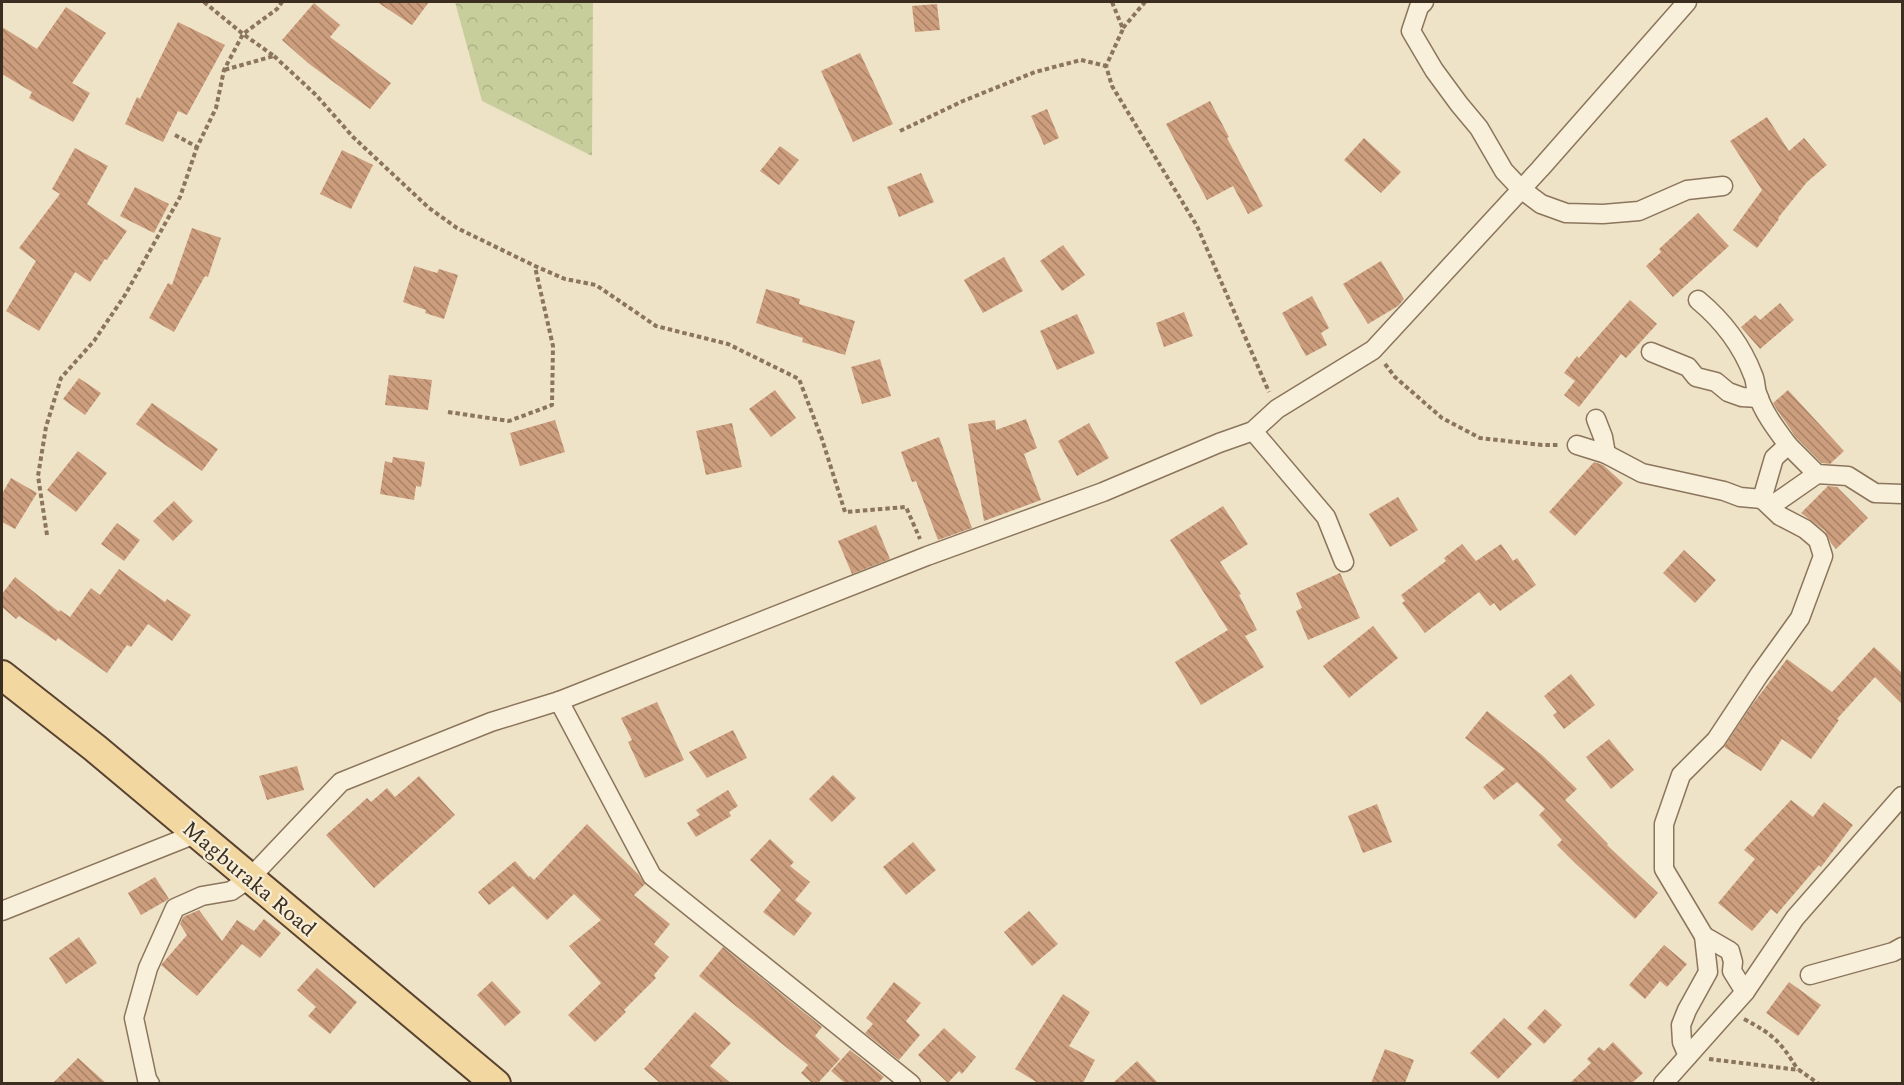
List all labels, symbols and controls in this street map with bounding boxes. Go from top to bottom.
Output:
street label: Magburaka Road [175,813,323,945]

